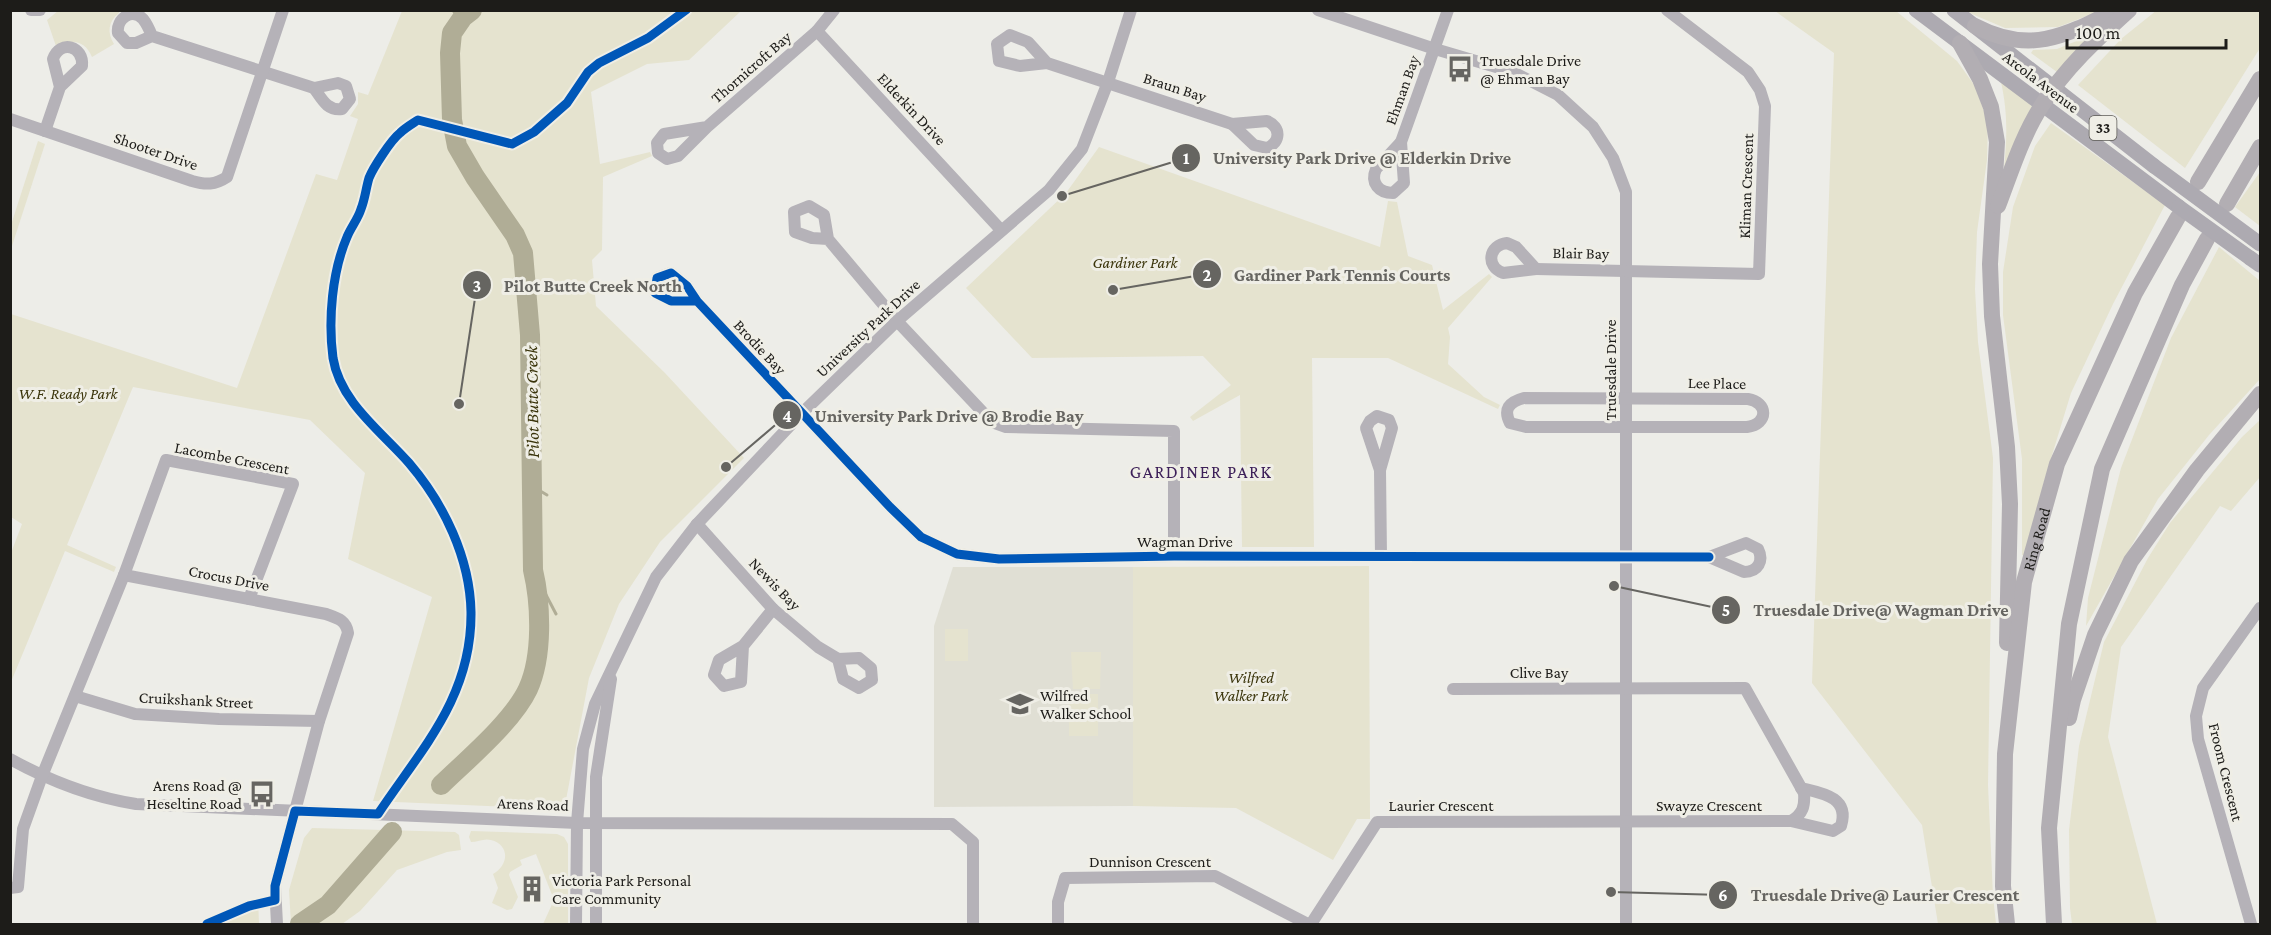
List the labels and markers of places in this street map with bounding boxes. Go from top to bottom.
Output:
place label: Truesdale Drive @ Ehman Bay [1480,52,1581,88]
bus stop icon: Truesdale Drive @ Ehman Bay [1445,54,1475,84]
callout: University Park Drive @ Elderkin Drive [1171,140,1524,176]
callout: Gardiner Park Tennis Courts [1192,256,1463,292]
callout: Pilot Butte Creek North [462,267,694,303]
callout: University Park Drive @ Brodie Bay [772,397,1095,433]
callout: Truesdale Drive@ Wagman Drive [1711,592,2021,628]
place label: Wilfred Walker School [1040,687,1132,722]
school or university icon: Wilfred Walker School [1005,689,1035,719]
place label: Arens Road @ Heseltine Road [146,777,243,812]
bus stop icon: Arens Road @ Heseltine Road [247,779,277,809]
place label: Victoria Park Personal Care Community [552,872,691,908]
building icon: Victoria Park Personal Care Community [517,874,547,904]
callout: Truesdale Drive@ Laurier Crescent [1708,877,2031,913]

